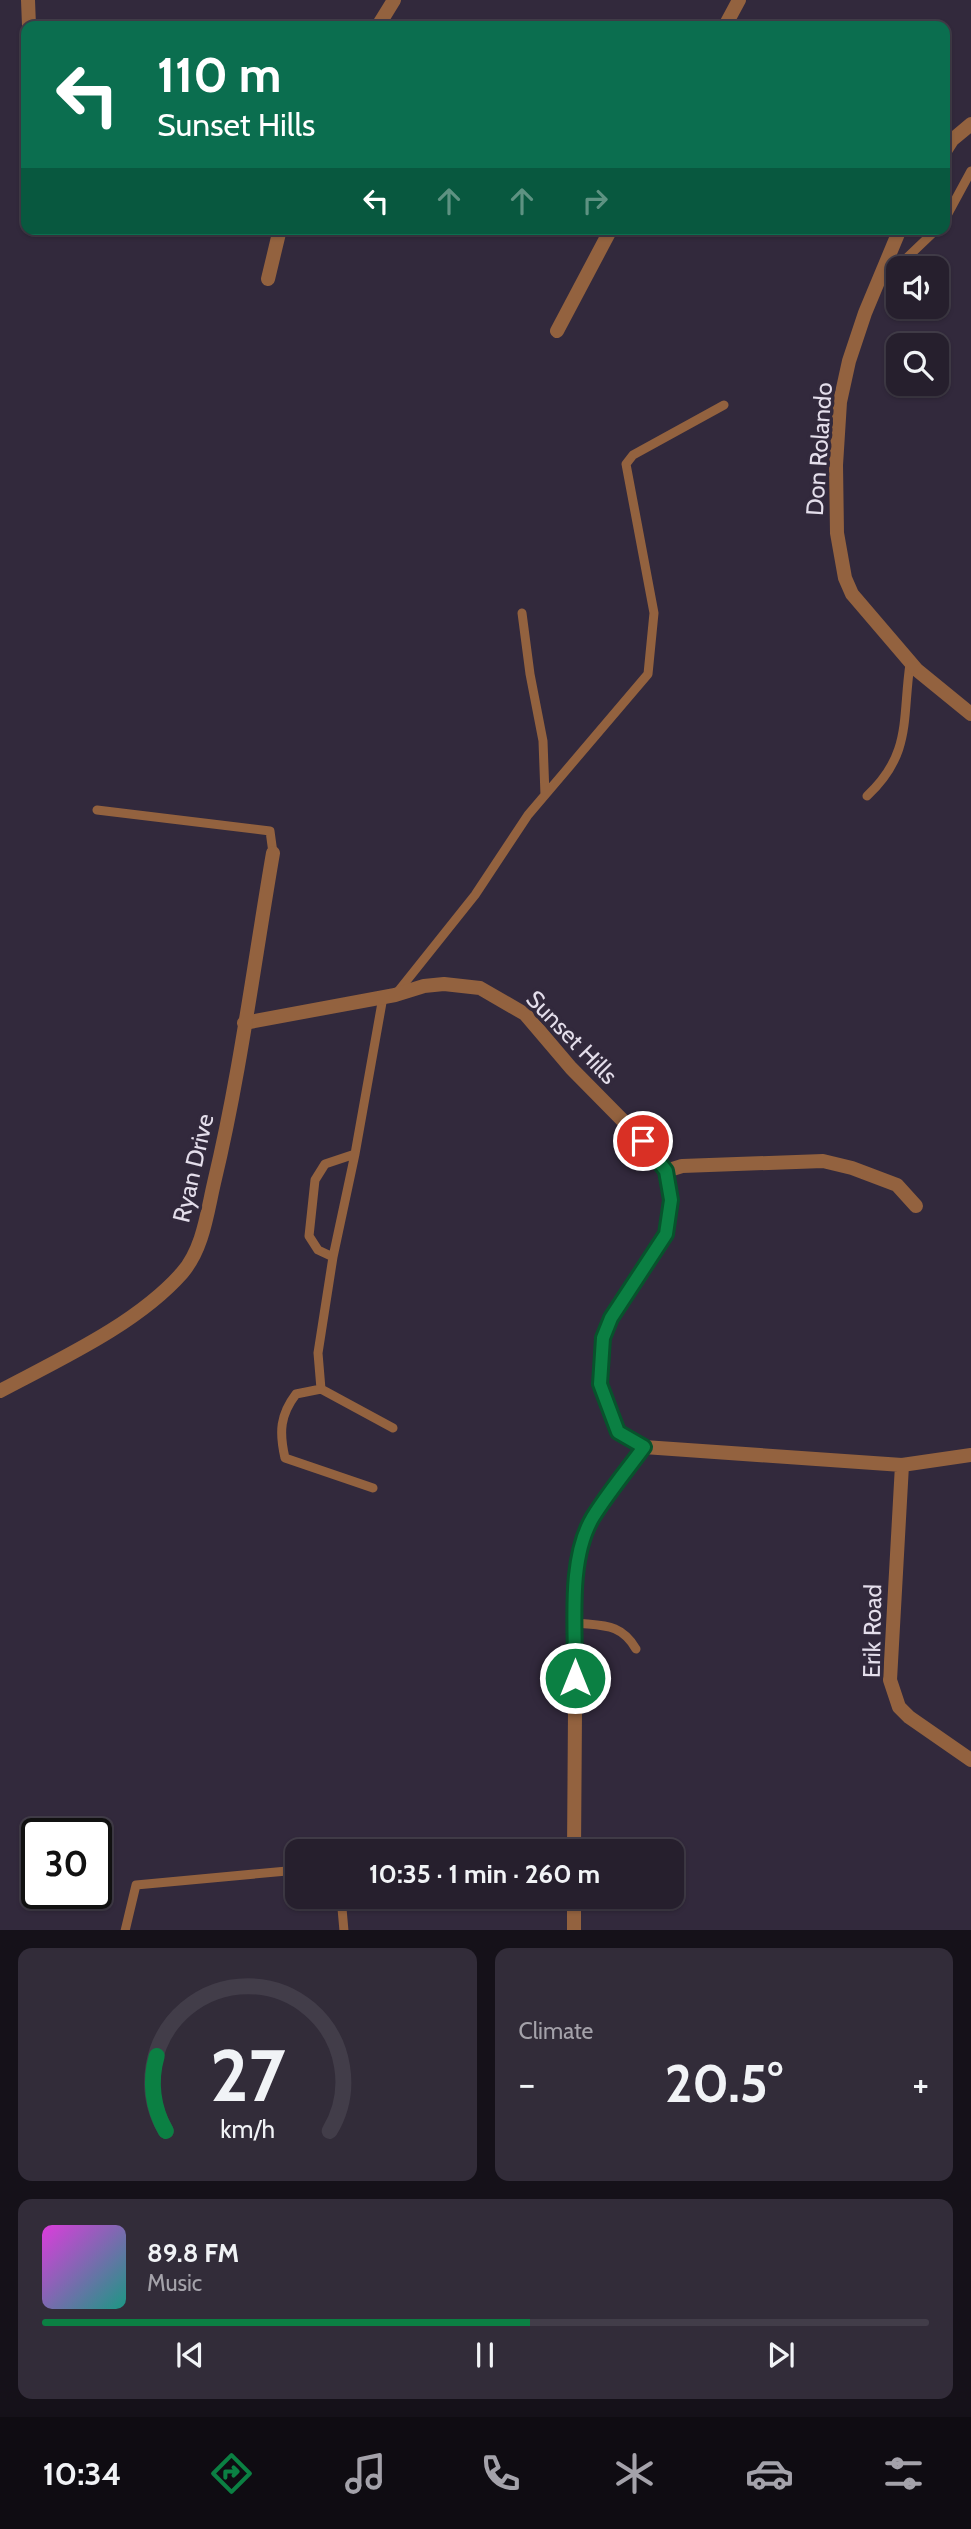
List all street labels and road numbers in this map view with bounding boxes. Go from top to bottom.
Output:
street label: Don Rolando [800,381,838,517]
street label: Sunset Hills [520,984,624,1090]
street label: Ryan Drive [166,1111,220,1225]
street label: Erik Road [857,1584,887,1678]

